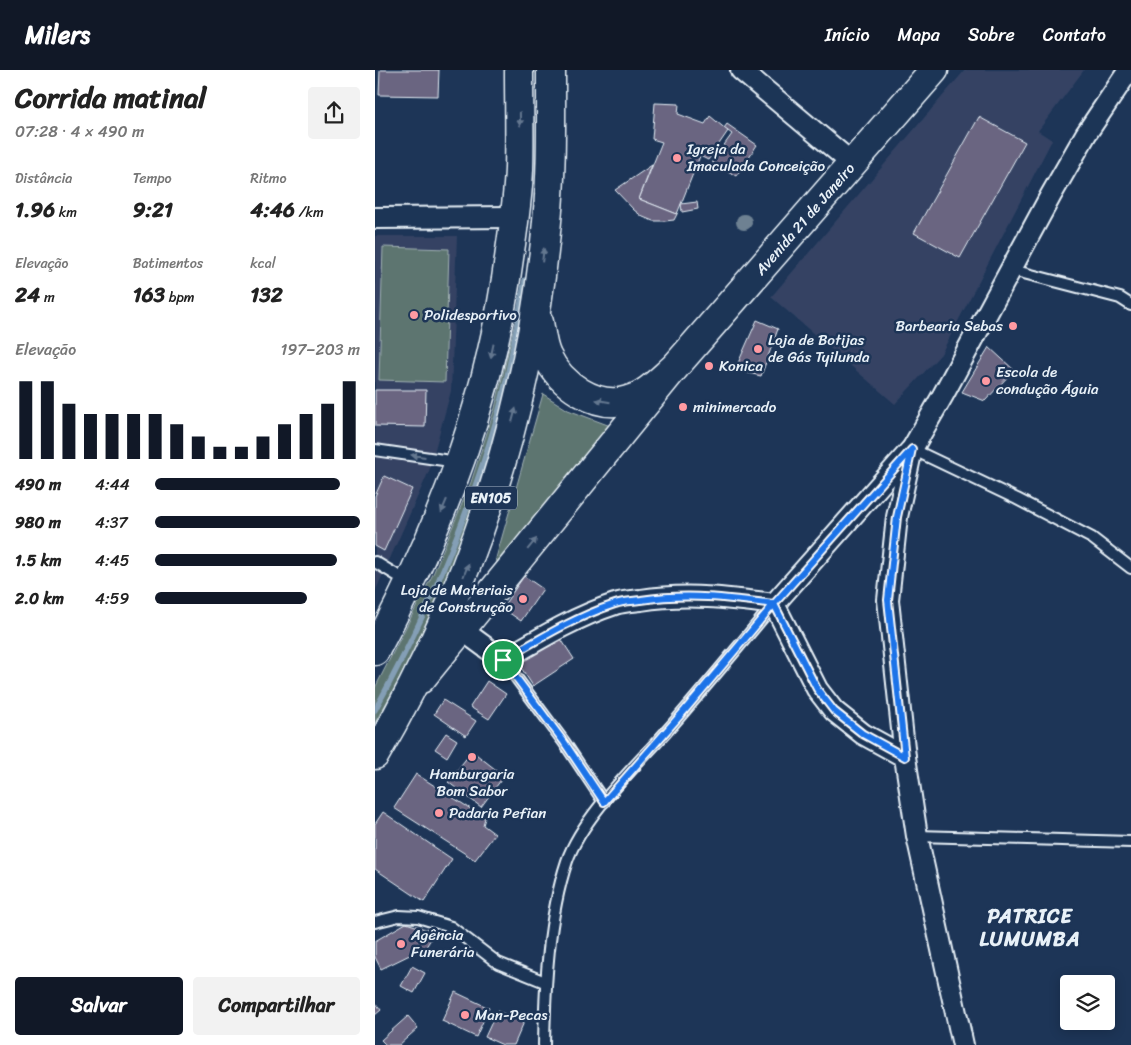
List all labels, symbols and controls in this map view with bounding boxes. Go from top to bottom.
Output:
text: Milers [25,14,90,56]
text: Início [825,19,870,51]
text: Mapa [898,19,940,51]
text: Sobre [968,19,1015,51]
text: Contato [1043,19,1106,51]
text: Corrida matinal [15,73,206,122]
button: share [308,87,360,139]
one-way arrow [516,111,524,127]
text: 07:28 · 4 × 490 m [15,117,144,146]
place label: Igreja da Imaculada Conceição [686,136,826,179]
marker: Igreja da Imaculada Conceição [671,152,683,164]
street label: Avenida 21 de Janeiro [748,156,862,282]
text: Distância [15,166,72,191]
text: Tempo [133,166,172,191]
text: Ritmo [250,166,287,191]
text: 1.96 [15,191,55,229]
text: 9:21 [133,191,173,229]
text: 4:46 [250,191,295,229]
text: km [55,200,77,225]
text: /km [295,200,324,225]
one-way arrow [539,247,547,263]
text: Elevação [15,251,68,276]
text: Batimentos [133,251,203,276]
text: kcal [250,251,276,276]
text: 24 [15,276,40,314]
text: 163 [133,276,165,314]
text: 132 [250,276,283,314]
text: m [40,285,55,310]
text: bpm [165,285,195,310]
place label: Polidesportivo [424,302,517,328]
marker: Polidesportivo [408,309,420,321]
place label: Barbearia Sebas [896,313,1003,339]
marker: Barbearia Sebas [1007,320,1019,332]
place label: Loja de Botijas de Gás Tyilunda [768,327,870,370]
text: Elevação [15,335,76,364]
text: 197–203 m [281,335,360,364]
one-way arrow [488,343,496,359]
marker: Loja de Botijas de Gás Tyilunda [752,343,764,355]
place label: Konica [719,353,763,379]
place label: Escola de condução Águia [996,359,1099,402]
marker: Konica [703,360,715,372]
marker: Escola de condução Águia [980,375,992,387]
place label: minimercado [693,394,777,420]
one-way arrow [595,397,611,405]
marker: minimercado [677,401,689,413]
one-way arrow [510,407,518,422]
one-way arrow [410,452,426,460]
text: 490 m [15,470,61,499]
text: 4:44 [95,470,130,499]
road number: EN105 [465,486,517,509]
one-way arrow [439,498,447,513]
text: 980 m [15,508,61,537]
text: 4:37 [95,508,128,537]
one-way arrow [526,537,537,550]
text: 1.5 km [15,546,61,575]
text: 4:45 [95,546,130,575]
one-way arrow [462,563,470,577]
place label: Loja de Materiais de Construção [401,577,513,620]
text: 2.0 km [15,584,64,613]
text: 4:59 [95,584,129,613]
marker: Loja de Materiais de Construção [517,593,529,605]
pin [482,639,524,681]
icon: arrive [489,646,517,674]
marker: Hamburgaria Bom Sabor [466,751,478,763]
place label: Hamburgaria Bom Sabor [430,761,515,804]
place label: Padaria Pefian [449,800,546,826]
marker: Padaria Pefian [433,807,445,819]
district label: PATRICE LUMUMBA [979,899,1081,957]
place label: Agência Funerária [410,922,475,965]
marker: Agência Funerária [395,938,407,950]
map controls [1060,975,1115,1030]
button: layers [1060,975,1115,1030]
button: Salvar [15,977,183,1035]
button: Compartilhar [193,977,360,1035]
place label: Man-Pecas [475,1002,548,1028]
marker: Man-Pecas [459,1009,471,1021]

